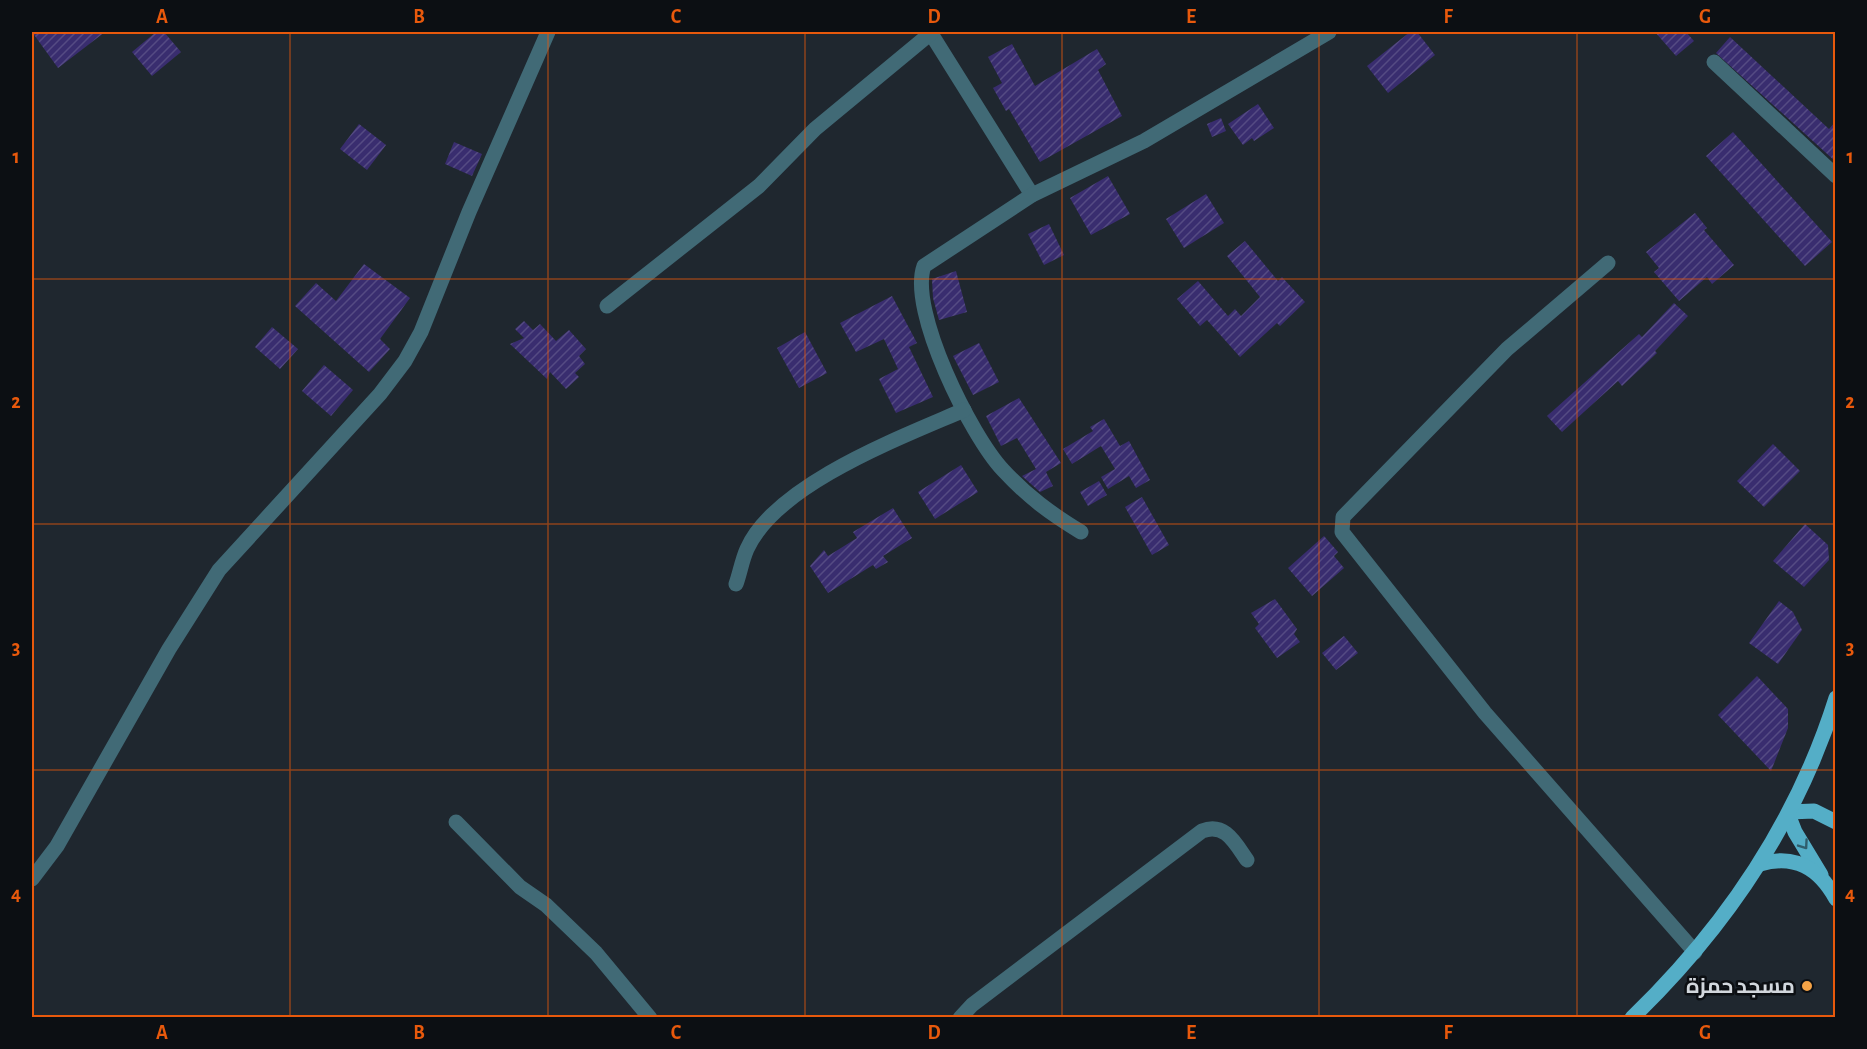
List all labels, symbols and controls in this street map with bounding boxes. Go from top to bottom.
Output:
text: A [156,7,168,27]
text: B [413,7,425,27]
text: C [671,7,682,27]
text: D [927,7,941,27]
text: E [1186,7,1196,27]
text: F [1443,7,1453,27]
text: G [1699,7,1711,27]
text: 1 [12,147,20,167]
text: 1 [1846,147,1854,167]
text: 2 [11,392,21,412]
text: 2 [1845,392,1855,412]
text: 3 [12,638,20,658]
text: 3 [1846,638,1854,658]
one-way arrow [1797,839,1808,850]
text: 4 [11,884,21,904]
text: 4 [1845,884,1855,904]
place label: مسجد حمزة [1686,976,1795,998]
marker: مسجد حمزة [1800,979,1814,993]
text: A [156,1023,168,1043]
text: B [413,1023,425,1043]
text: C [671,1023,682,1043]
text: D [927,1023,941,1043]
text: E [1186,1023,1196,1043]
text: F [1443,1023,1453,1043]
text: G [1699,1023,1711,1043]

